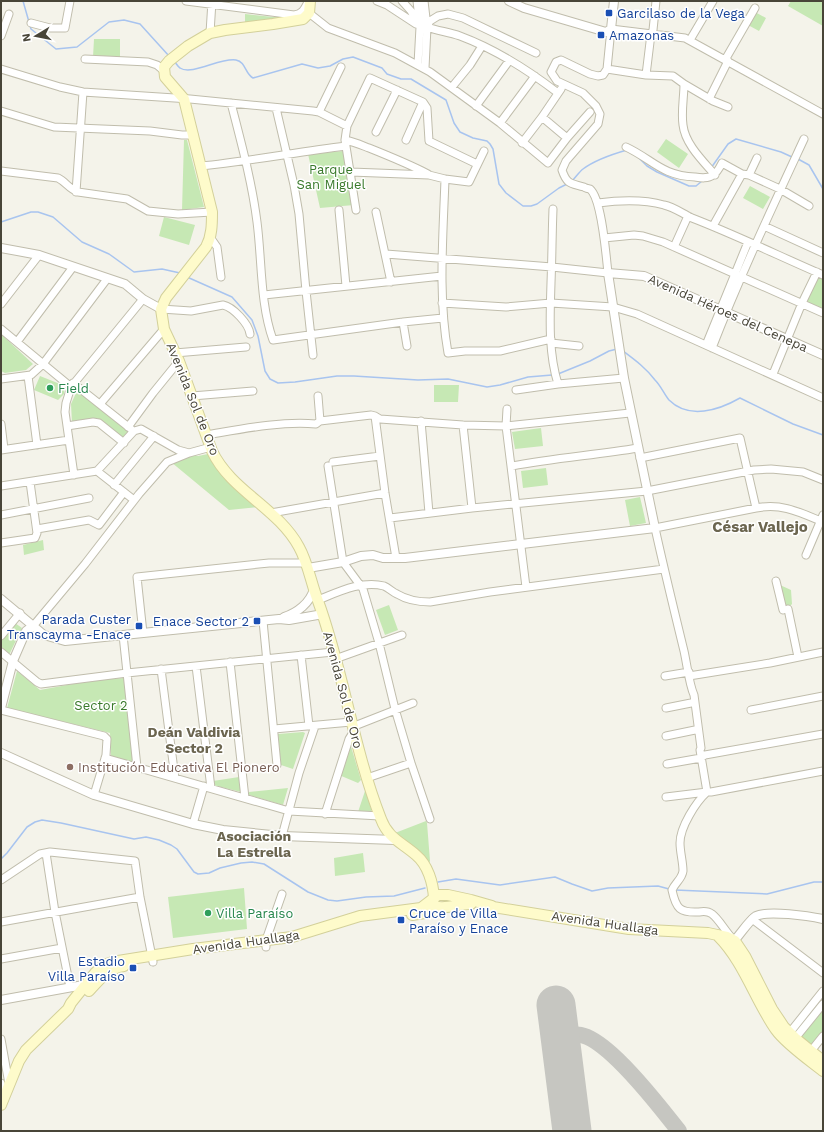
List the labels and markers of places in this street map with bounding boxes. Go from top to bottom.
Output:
place label: Garcilaso de la Vega [617,6,745,21]
marker: Garcilaso de la Vega [604,8,614,18]
place label: Amazonas [609,28,674,43]
marker: Amazonas [596,30,606,40]
place label: Field [58,381,89,396]
marker: Field [45,383,55,393]
place label: Parada Custer Transcayma -Enace [7,612,131,642]
place label: Enace Sector 2 [153,614,249,629]
marker: Enace Sector 2 [252,616,262,626]
marker: Parada Custer Transcayma -Enace [134,621,144,631]
place label: Institución Educativa El Pionero [78,760,280,775]
marker: Institución Educativa El Pionero [65,762,75,772]
place label: Villa Paraíso [216,906,293,921]
place label: Cruce de Villa Paraíso y Enace [409,906,508,936]
marker: Villa Paraíso [203,908,213,918]
marker: Cruce de Villa Paraíso y Enace [396,915,406,925]
place label: Estadio Villa Paraíso [48,954,125,984]
marker: Estadio Villa Paraíso [128,963,138,973]

